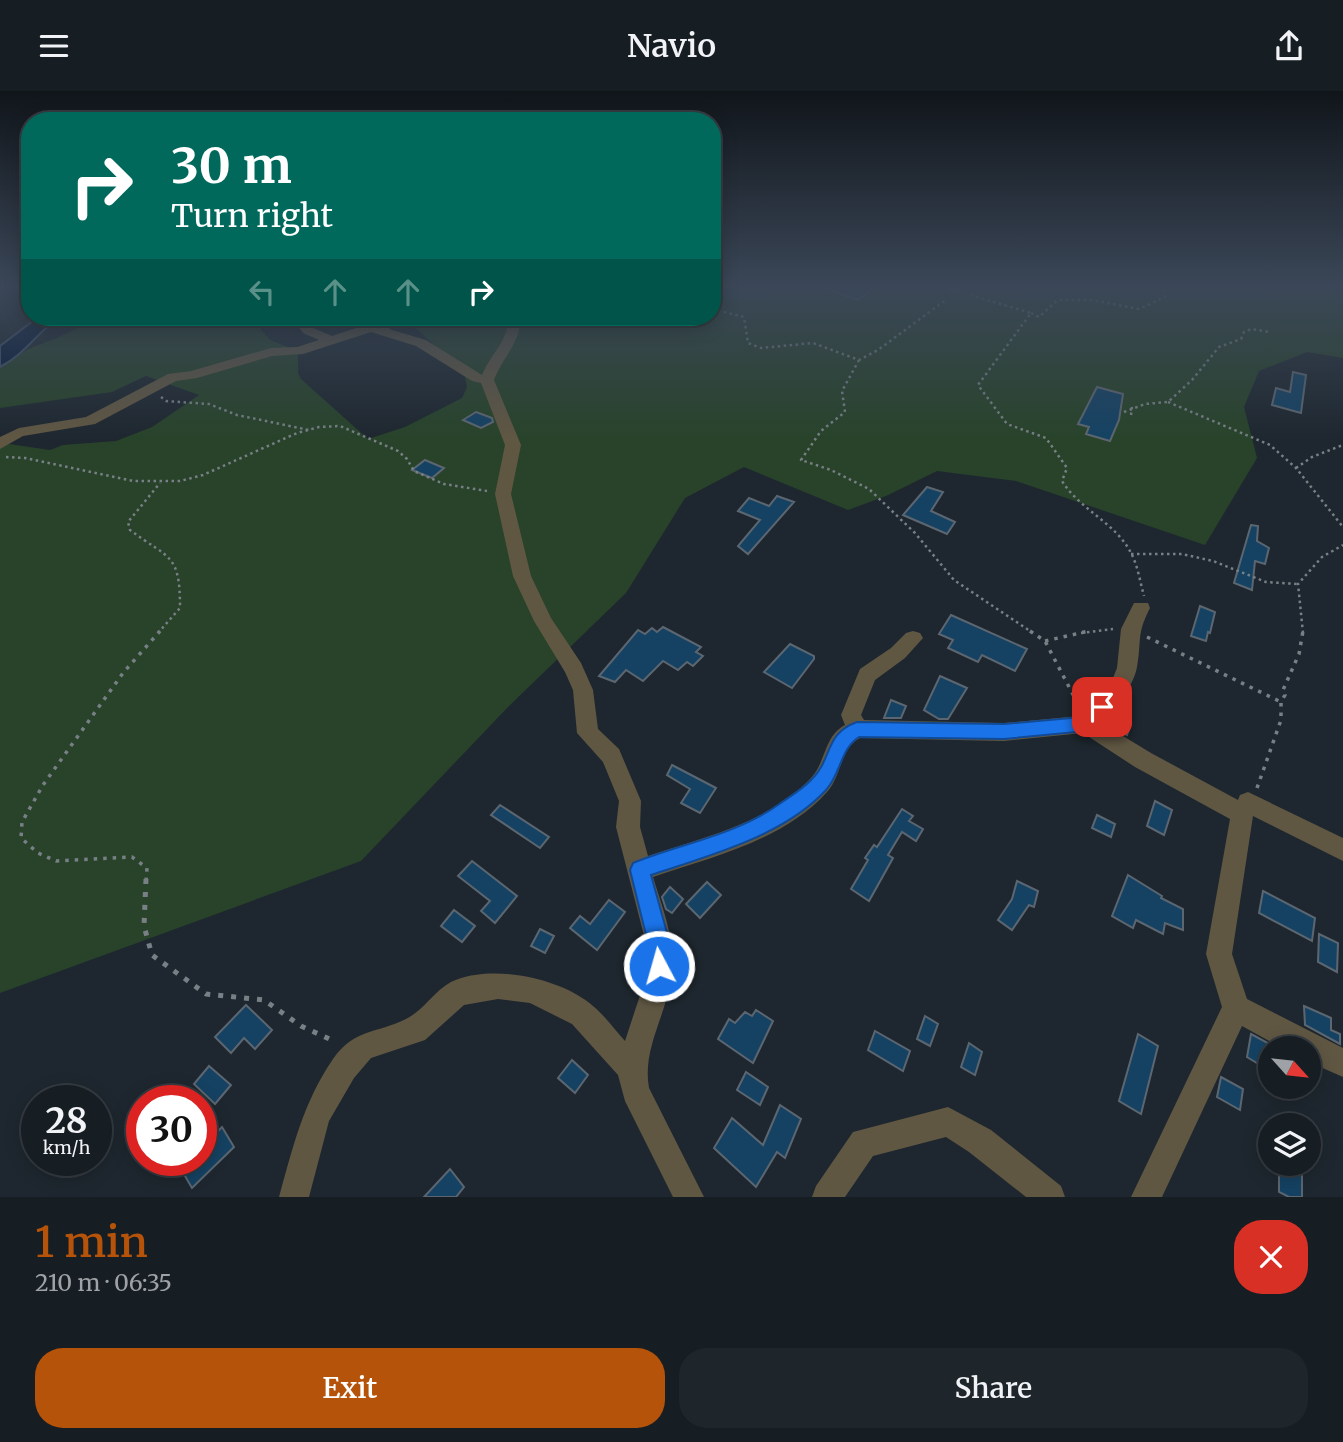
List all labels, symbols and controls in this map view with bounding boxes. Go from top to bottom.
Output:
text: Navio [627,26,716,66]
icon: menu [35,27,73,65]
icon: share [1270,27,1308,65]
text: 30 m [171,135,292,196]
icon: right [56,140,147,231]
text: Turn right [171,196,333,236]
icon: left [243,273,281,311]
icon: ahead [316,273,354,311]
icon: ahead [389,273,427,311]
icon: right [462,273,500,311]
pin [1072,677,1132,737]
icon: arrive [1083,688,1121,726]
position arrow [622,929,696,1003]
north arrow [1258,1036,1321,1099]
map controls [1258,1036,1321,1176]
speed limit sign: 30 [126,1085,217,1176]
text: 28 [45,1099,88,1143]
button: layers [1258,1113,1321,1176]
text: km/h [43,1136,90,1159]
text: 1 min [35,1216,148,1268]
button: close [1234,1220,1308,1294]
text: 210 m · 06:35 [35,1268,172,1297]
button: Exit [35,1348,665,1428]
button: Share [679,1348,1308,1428]

